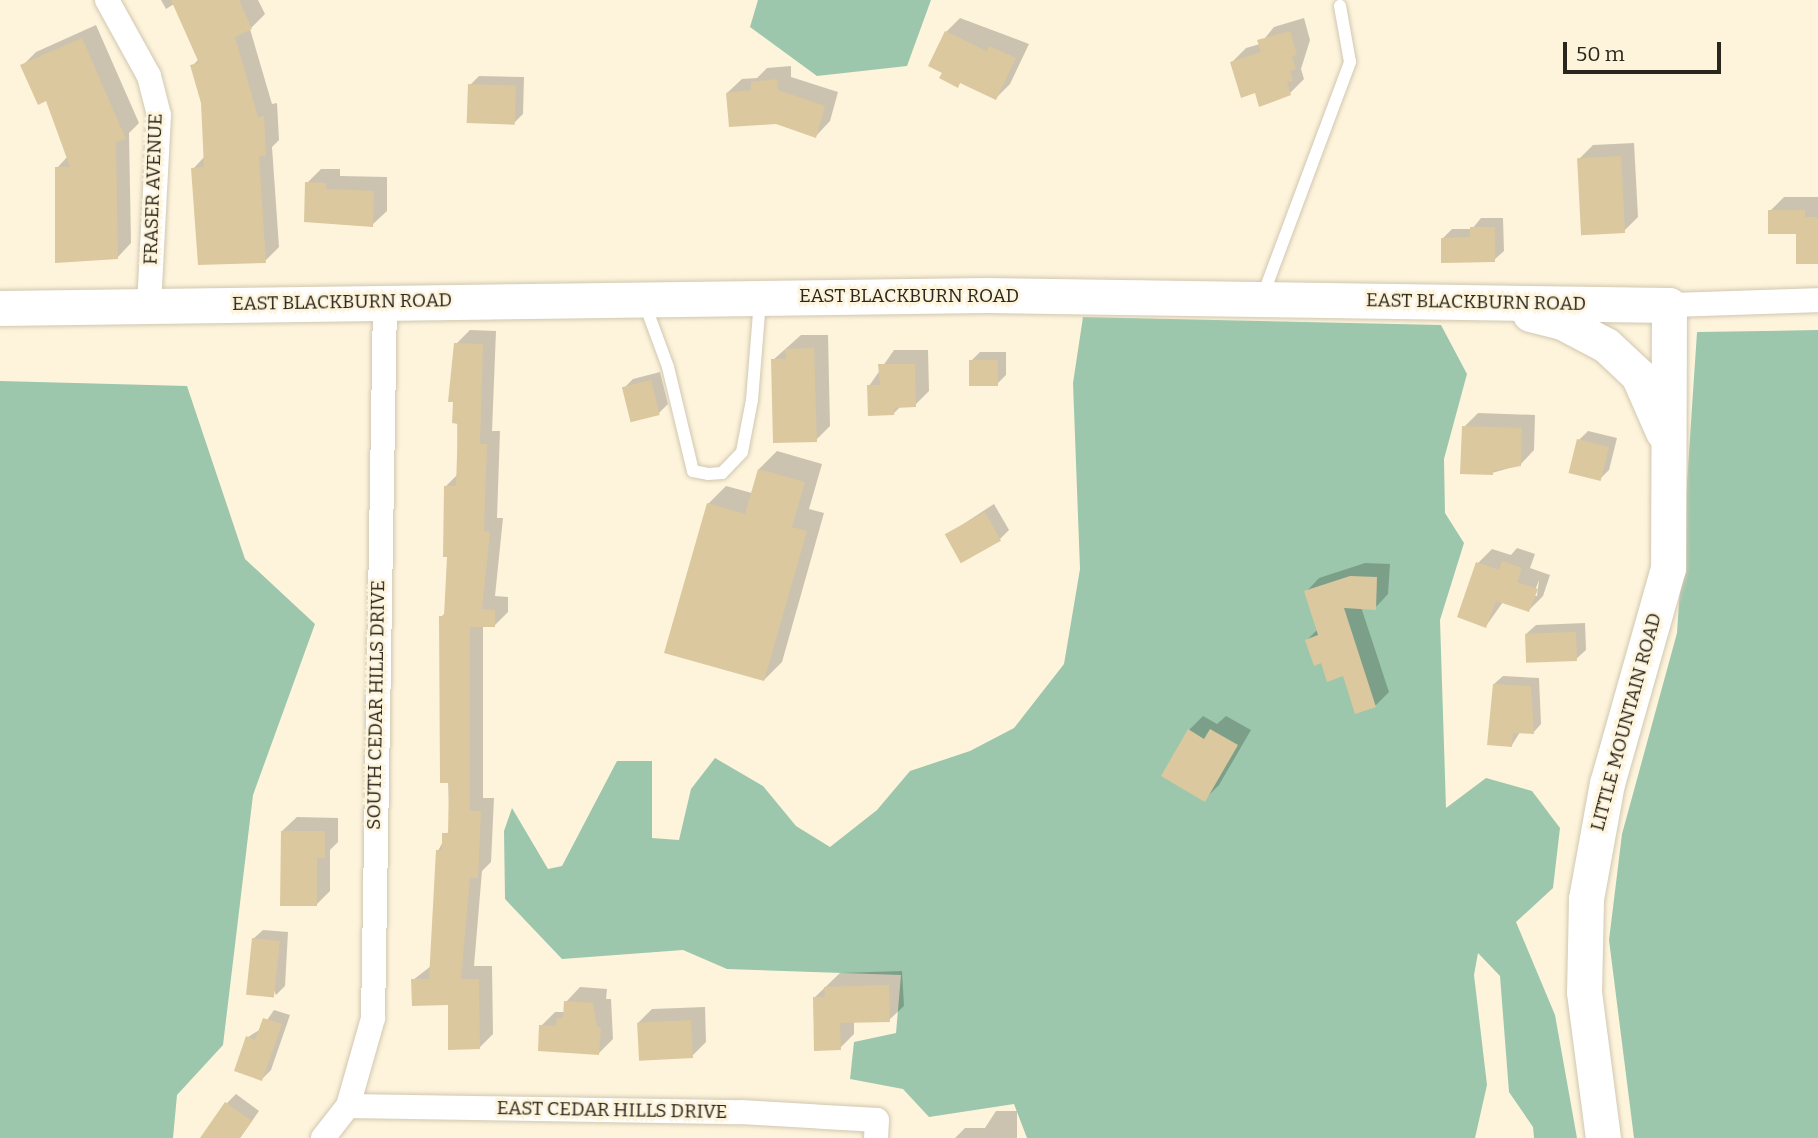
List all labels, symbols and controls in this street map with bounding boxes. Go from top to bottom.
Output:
scale bar [1566,28,1724,72]
text: 50 m [1576,41,1625,67]
street label: FRASER AVENUE [139,113,167,265]
street label: EAST BLACKBURN ROAD [799,285,1019,307]
street label: EAST BLACKBURN ROAD [232,289,452,315]
street label: EAST BLACKBURN ROAD [1366,289,1586,315]
street label: SOUTH CEDAR HILLS DRIVE [362,580,390,830]
street label: LITTLE MOUNTAIN ROAD [1586,611,1666,833]
street label: EAST CEDAR HILLS DRIVE [496,1097,728,1123]

